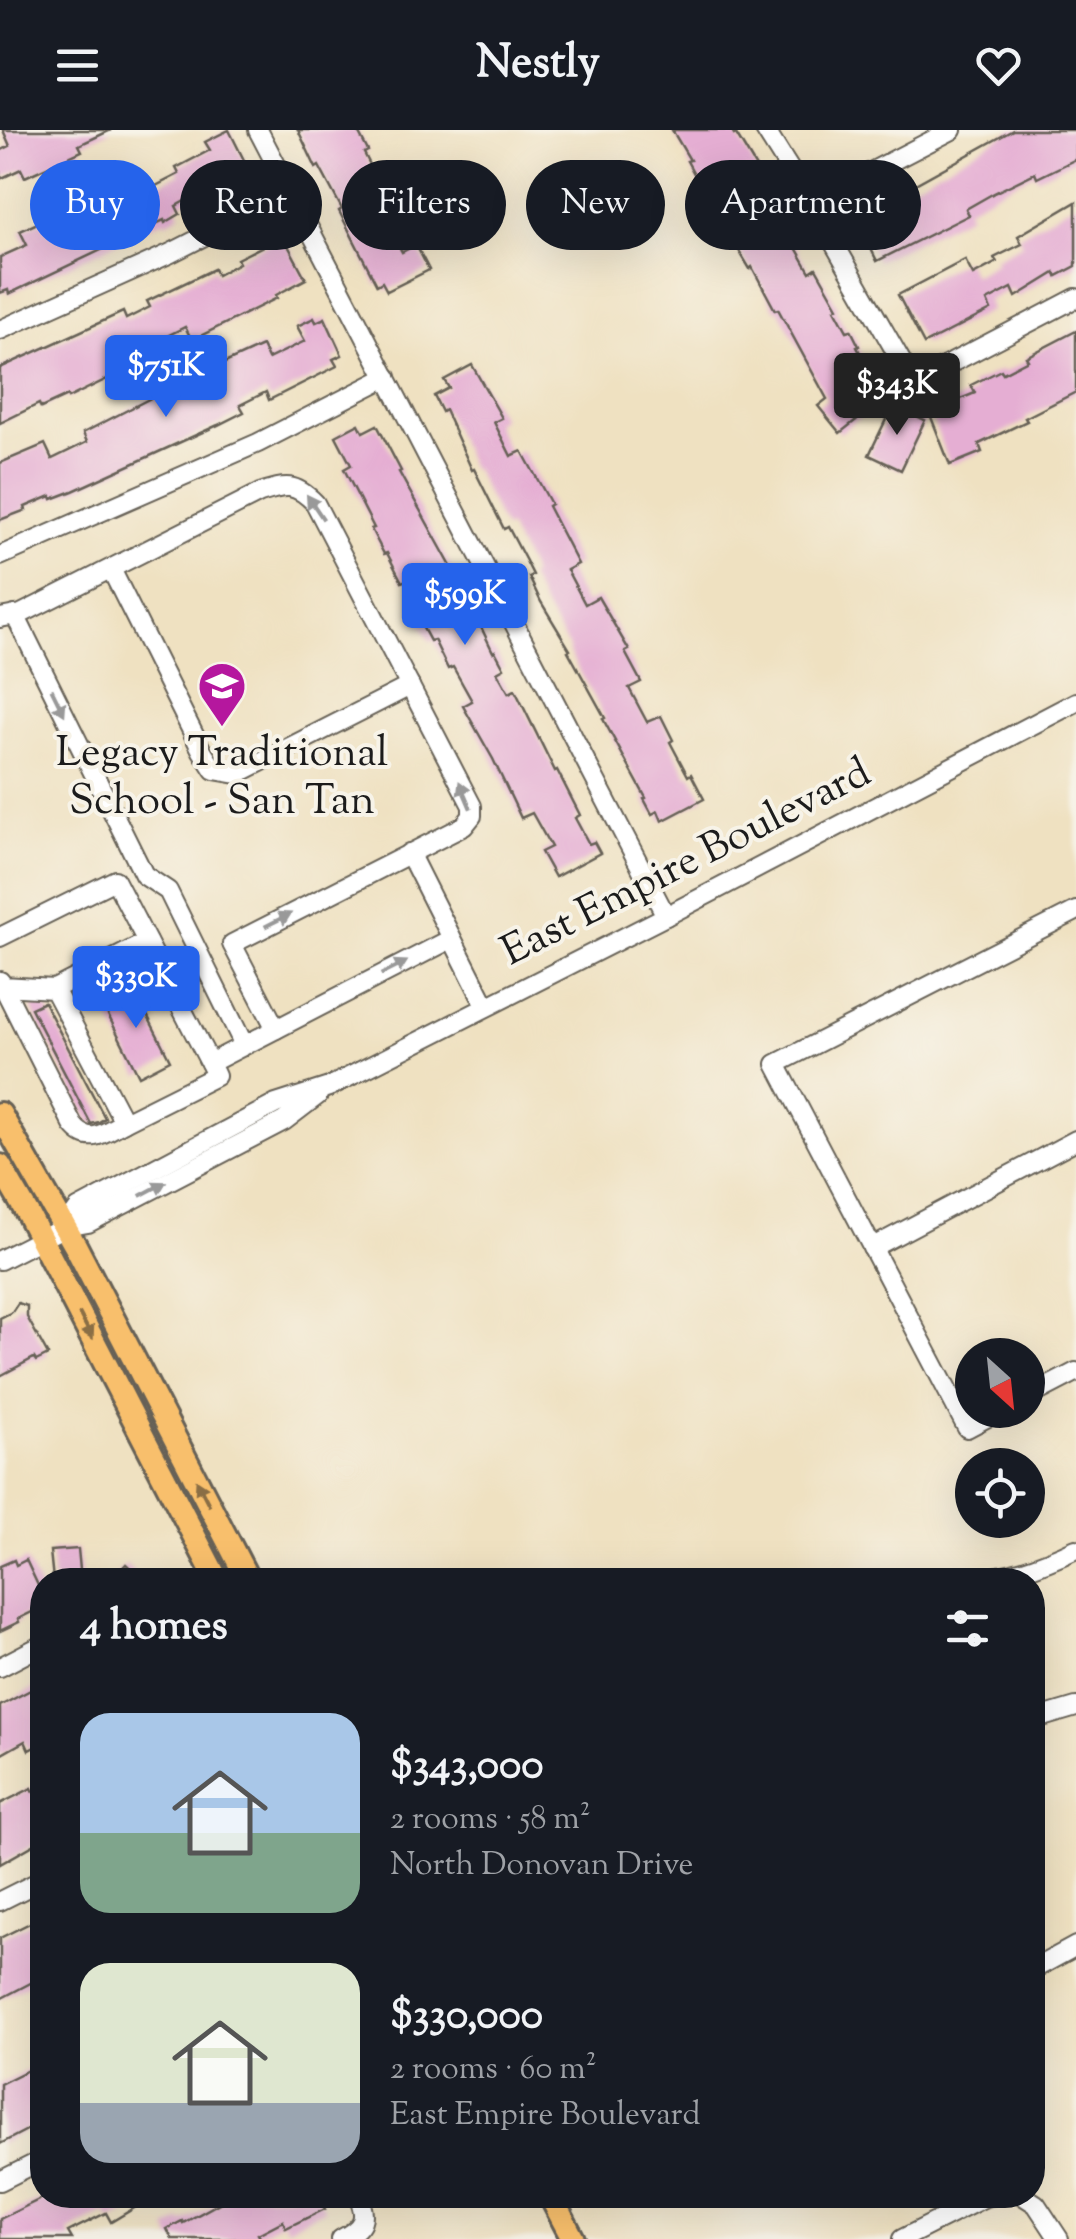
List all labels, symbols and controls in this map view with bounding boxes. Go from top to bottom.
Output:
text: Nestly [476,33,600,98]
icon: menu [50,38,105,93]
icon: heart [971,38,1026,93]
chip: Buy [30,160,160,250]
chip: Rent [180,160,322,250]
chip: Filters [342,160,506,250]
chip: New [526,160,665,250]
chip: Apartment [685,160,921,250]
pin: $751K [96,335,236,420]
text: $751K [127,344,205,390]
pin: $343K [827,353,967,438]
text: $343K [856,362,938,408]
one-way arrow [306,494,325,520]
pin: $599K [395,563,535,648]
text: $599K [424,572,506,618]
school or university icon: Legacy Traditional School - San Tan [196,660,248,728]
one-way arrow [49,688,66,717]
place label: Legacy Traditional School - San Tan [56,725,388,833]
street label: East Empire Boulevard [492,745,882,983]
one-way arrow [457,780,473,809]
one-way arrow [263,912,292,929]
pin: $330K [66,946,206,1031]
text: $330K [95,955,177,1001]
one-way arrow [380,960,409,977]
one-way arrow [139,1181,168,1198]
one-way arrow [77,1311,94,1340]
north arrow [955,1338,1045,1428]
map controls [955,1338,1045,1538]
button: locate [955,1448,1045,1538]
one-way arrow [195,1479,212,1508]
text: 4 homes [80,1598,228,1658]
icon: filters [940,1601,995,1656]
text: $343,000 [390,1737,543,1797]
icon: home [160,1753,280,1873]
text: 2 rooms · 58 m² [390,1797,591,1843]
text: North Donovan Drive [390,1843,693,1889]
text: $330,000 [390,1987,543,2047]
icon: home [160,2003,280,2123]
text: 2 rooms · 60 m² [390,2047,596,2093]
text: East Empire Boulevard [390,2093,701,2139]

